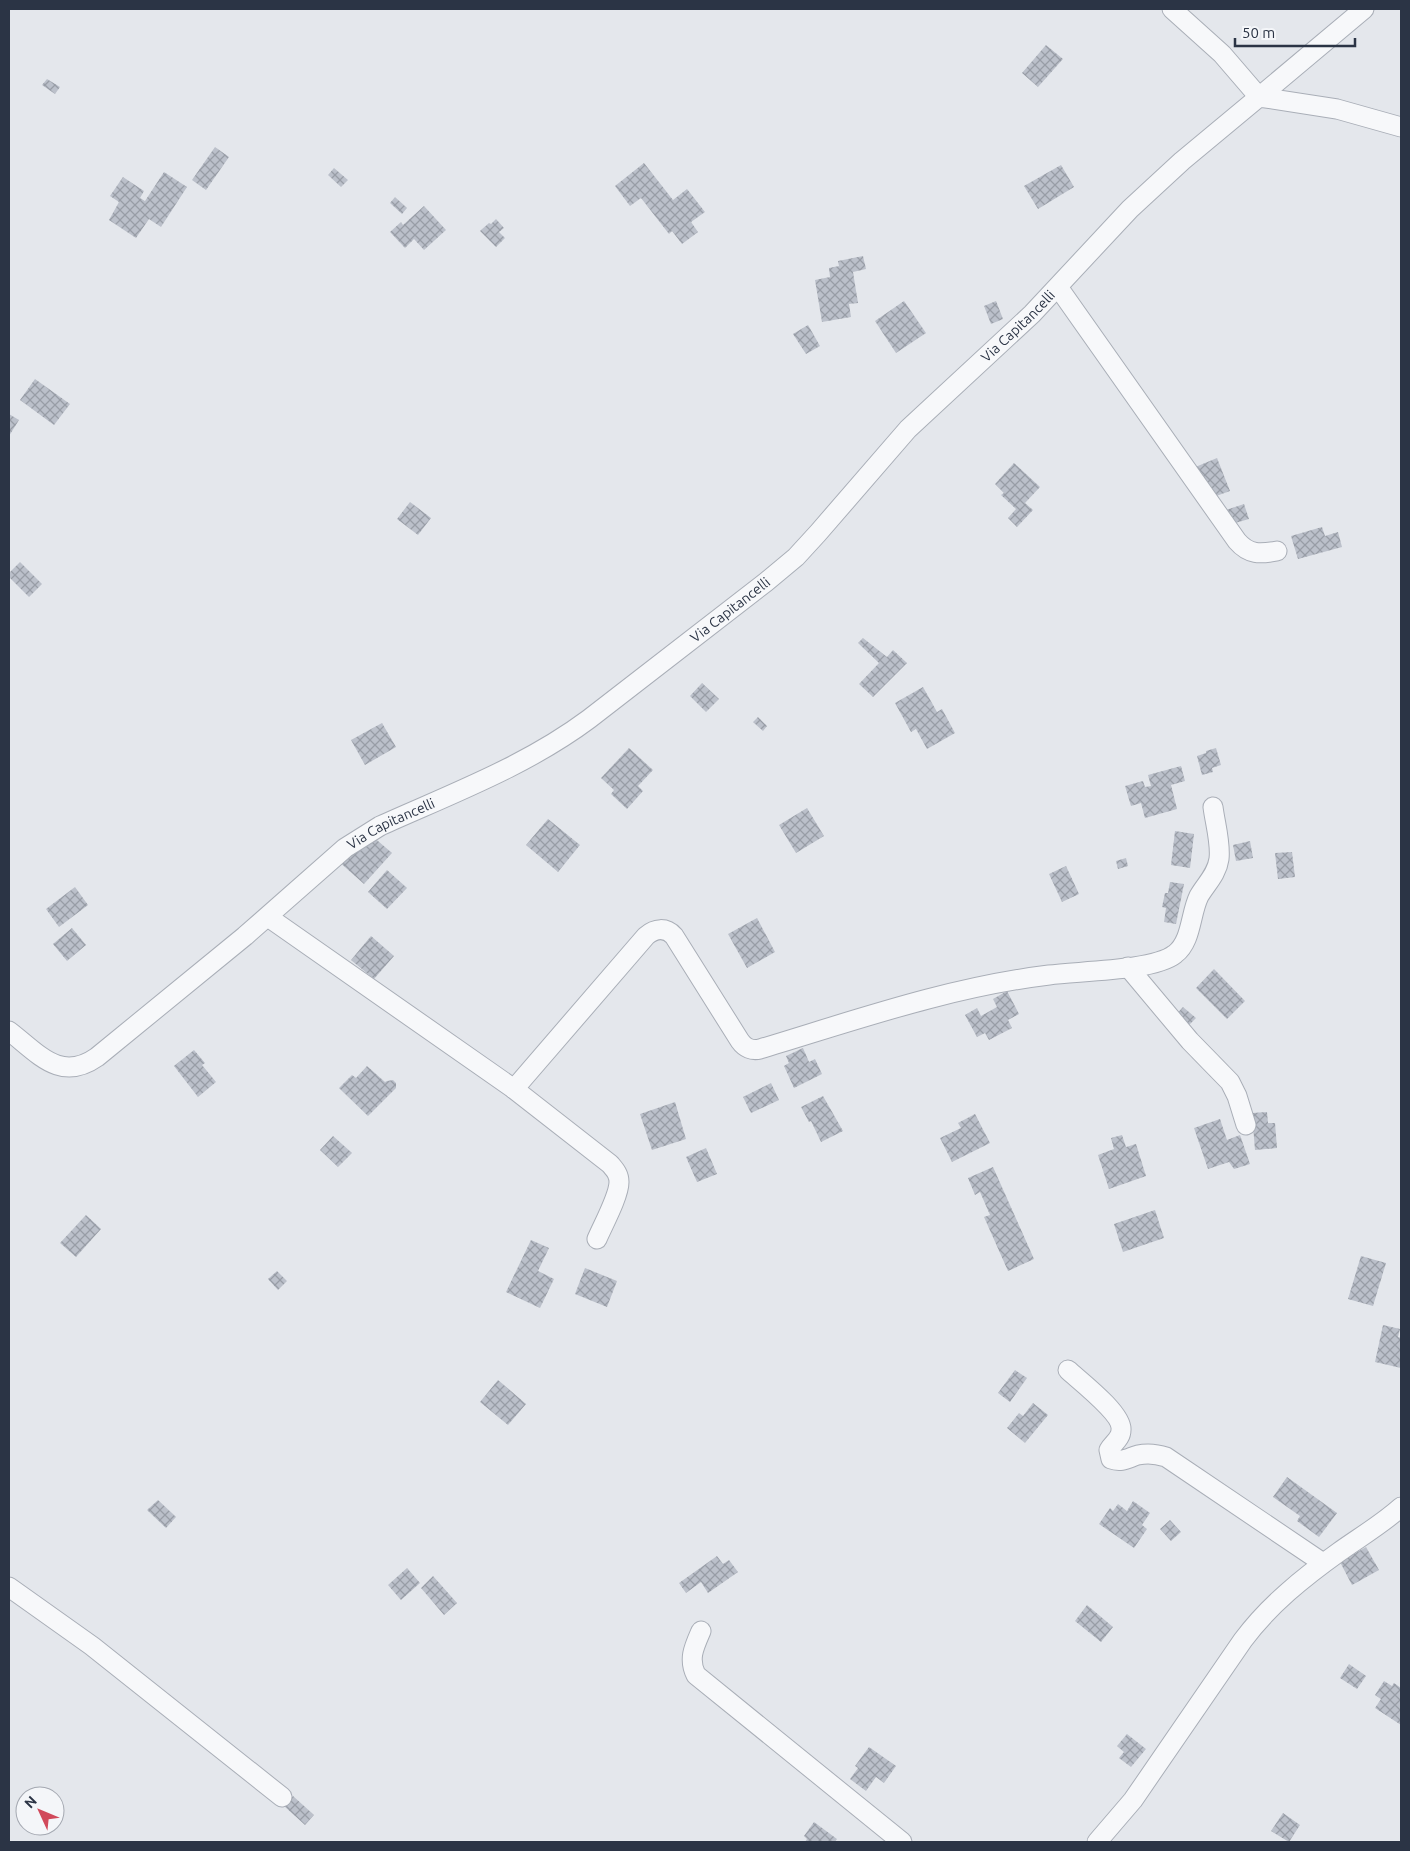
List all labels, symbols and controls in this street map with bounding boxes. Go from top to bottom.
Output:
scale bar [1235,15,1355,47]
text: 50 m [1242,24,1275,41]
street label: Via Capitancelli [978,287,1058,365]
street label: Via Capitancelli [687,574,773,646]
street label: Via Capitancelli [344,795,437,853]
north arrow [15,1786,65,1836]
text: N [21,1793,40,1811]

